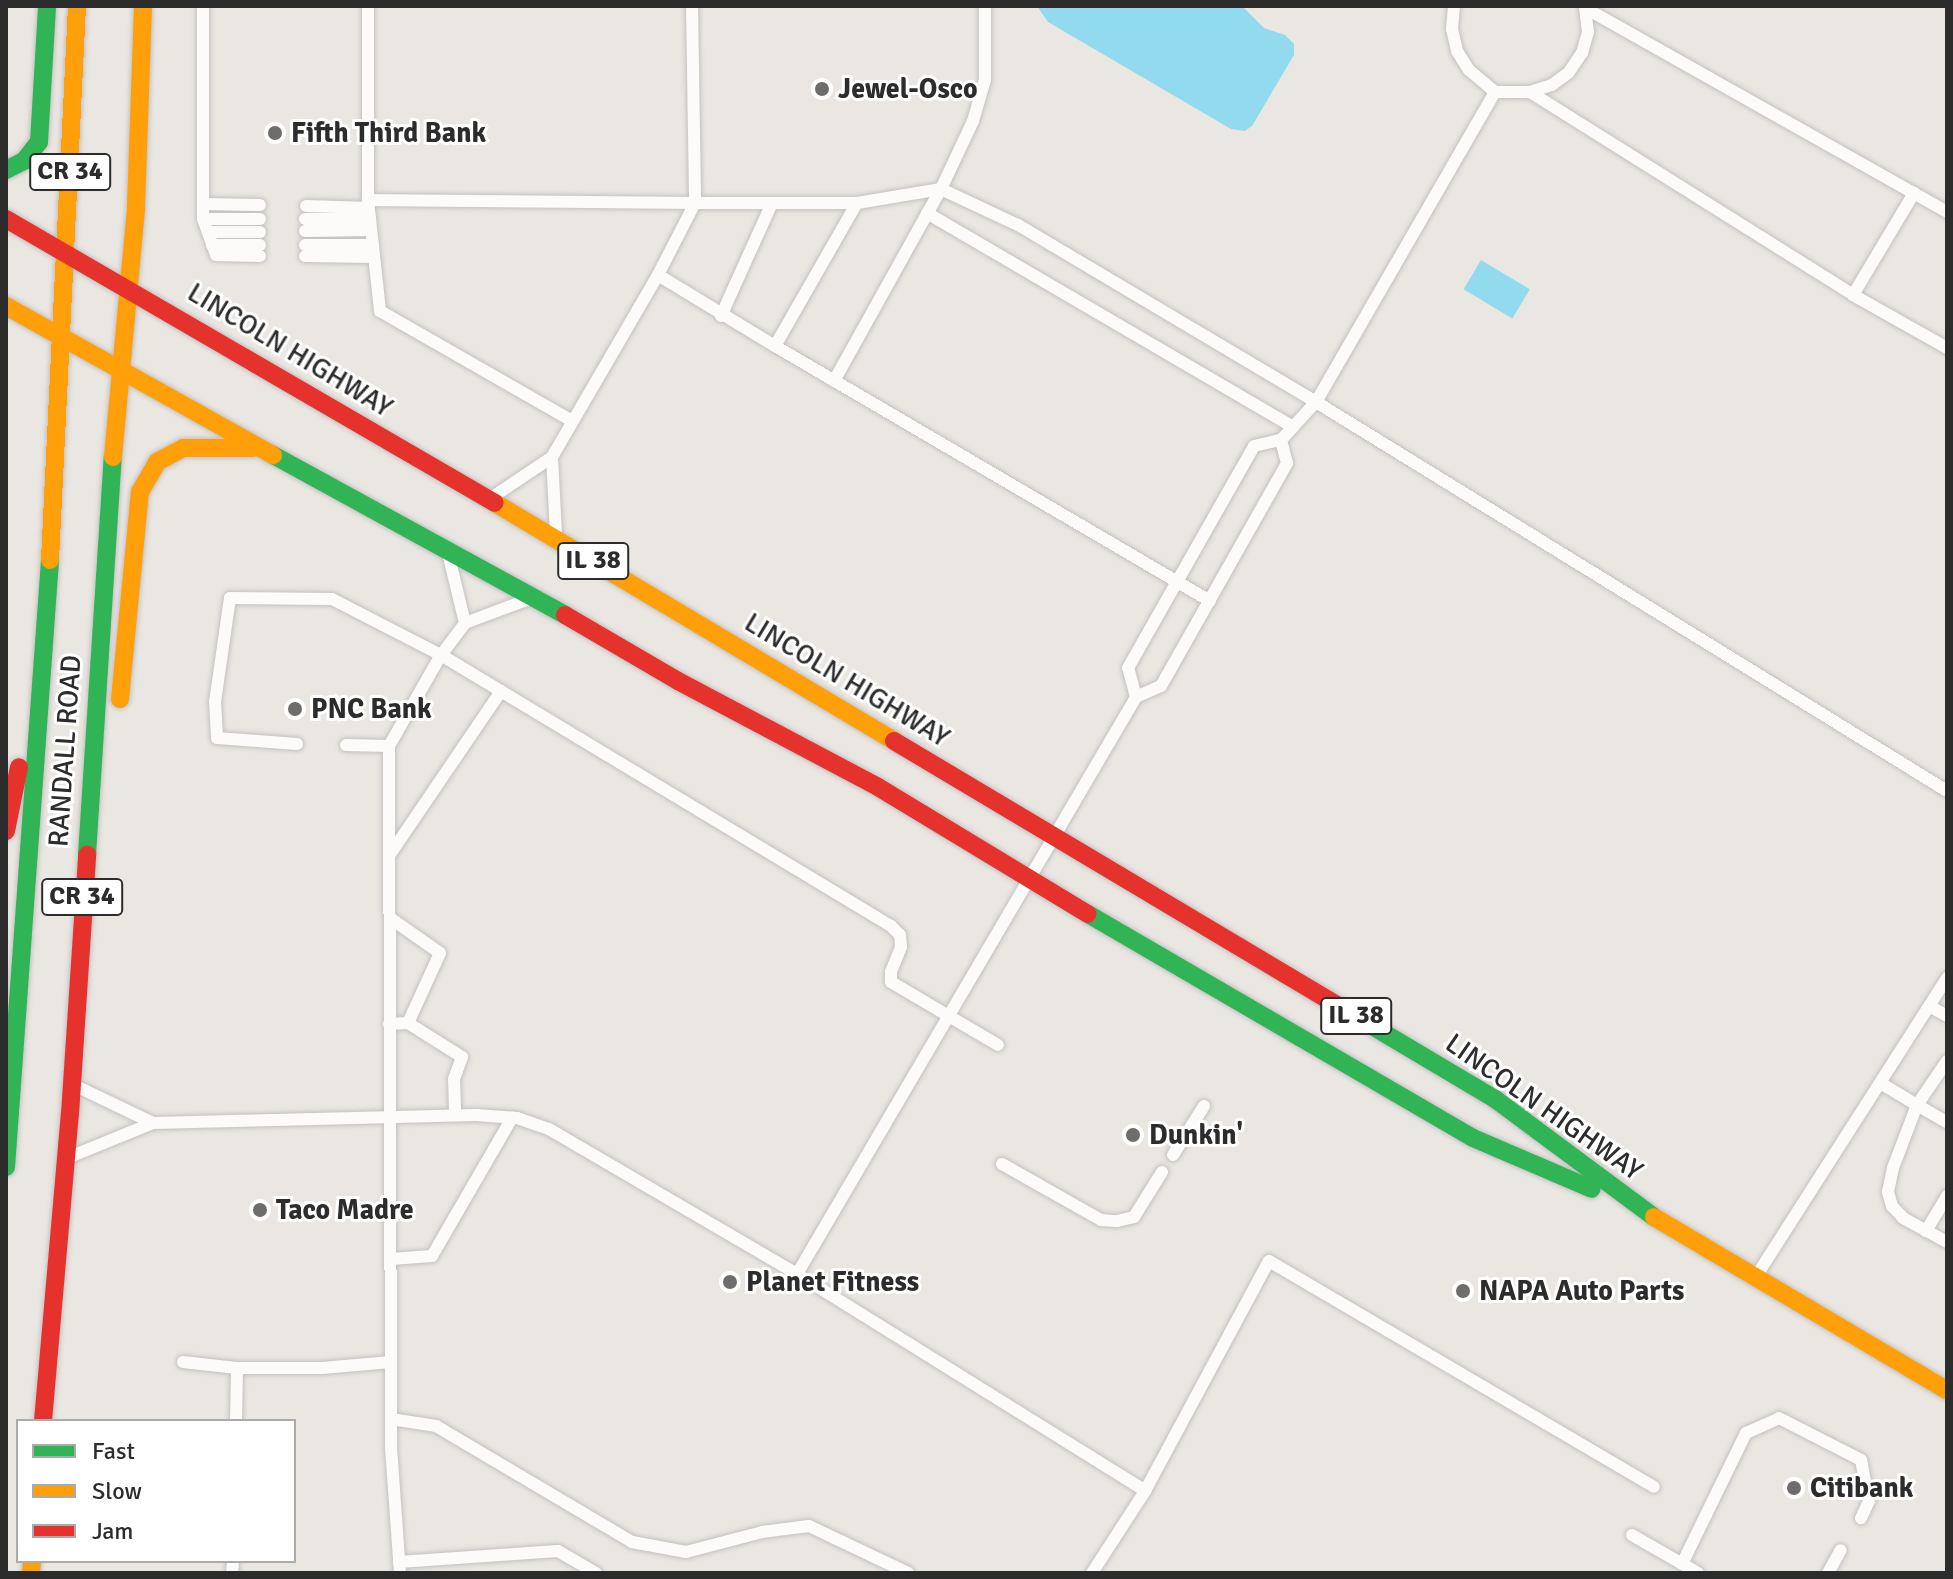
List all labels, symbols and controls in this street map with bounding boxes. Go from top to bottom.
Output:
place label: Jewel-Osco [838,72,978,106]
marker: Jewel-Osco [813,80,831,98]
place label: Fifth Third Bank [291,116,486,150]
marker: Fifth Third Bank [266,124,284,142]
road number: CR 34 [28,150,112,194]
street label: LINCOLN HIGHWAY [181,276,399,424]
road number: IL 38 [557,539,629,583]
street label: LINCOLN HIGHWAY [738,606,956,754]
street label: RANDALL ROAD [42,654,88,848]
place label: PNC Bank [311,692,432,726]
marker: PNC Bank [286,700,304,718]
road number: CR 34 [40,875,124,919]
road number: IL 38 [1320,994,1392,1038]
street label: LINCOLN HIGHWAY [1439,1026,1649,1188]
place label: Dunkin' [1149,1118,1243,1152]
marker: Dunkin' [1124,1126,1142,1144]
place label: Taco Madre [276,1193,414,1227]
marker: Taco Madre [251,1201,269,1219]
place label: Planet Fitness [746,1265,919,1299]
marker: Planet Fitness [721,1273,739,1291]
place label: NAPA Auto Parts [1479,1274,1684,1308]
marker: NAPA Auto Parts [1454,1282,1472,1300]
legend [16,1419,296,1563]
text: Fast [92,1436,135,1466]
place label: Citibank [1810,1471,1913,1505]
text: Slow [92,1476,142,1506]
marker: Citibank [1785,1479,1803,1497]
text: Jam [92,1516,133,1546]

